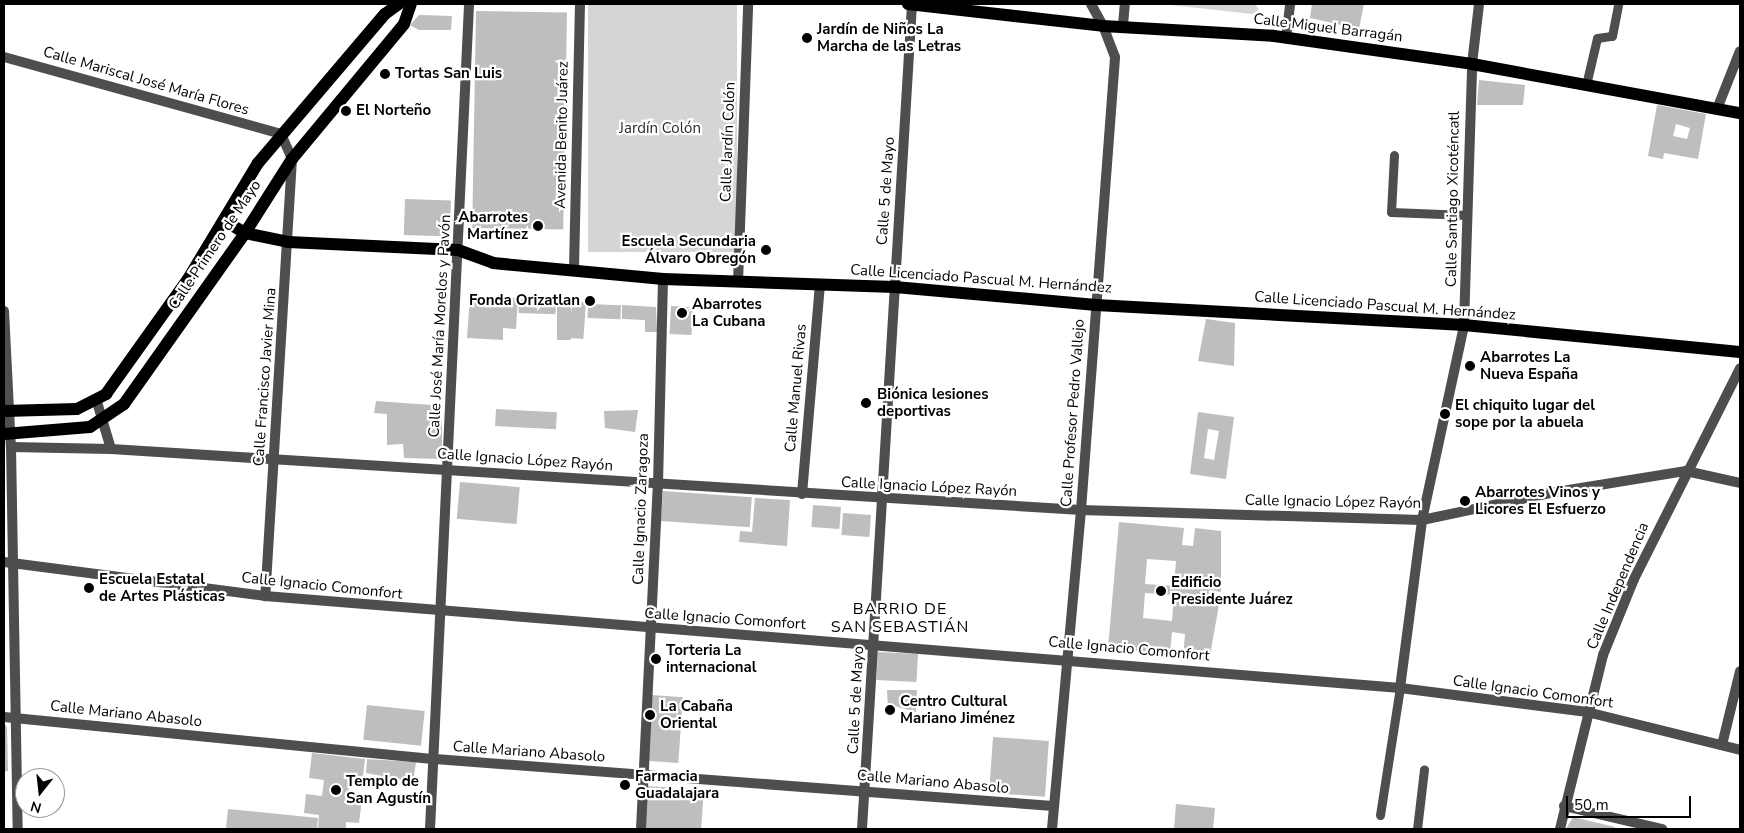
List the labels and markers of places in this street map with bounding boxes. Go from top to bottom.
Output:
place label: Jardín de Niños La Marcha de las Letras [817,20,961,55]
marker: Jardín de Niños La Marcha de las Letras [801,32,813,44]
place label: Tortas San Luis [395,65,502,83]
marker: Tortas San Luis [379,68,391,80]
place label: El Norteño [356,102,431,120]
marker: El Norteño [340,105,352,117]
place label: Abarrotes Martínez [458,208,528,243]
marker: Abarrotes Martínez [532,220,544,232]
place label: Escuela Secundaria Álvaro Obregón [622,232,756,267]
marker: Escuela Secundaria Álvaro Obregón [760,244,772,256]
place label: Fonda Orizatlan [469,292,580,310]
marker: Fonda Orizatlan [584,295,596,307]
place label: Abarrotes La Cubana [692,295,766,330]
marker: Abarrotes La Cubana [676,307,688,319]
place label: Abarrotes La Nueva España [1480,348,1578,383]
marker: Abarrotes La Nueva España [1464,360,1476,372]
place label: Biónica lesiones deportivas [877,385,989,420]
marker: Biónica lesiones deportivas [859,396,873,410]
place label: El chiquito lugar del sope por la abuela [1455,396,1595,431]
marker: El chiquito lugar del sope por la abuela [1439,408,1451,420]
place label: Abarrotes Vinos y Licores El Esfuerzo [1475,483,1606,518]
marker: Abarrotes Vinos y Licores El Esfuerzo [1459,495,1471,507]
place label: Escuela Estatal de Artes Plásticas [99,570,225,605]
place label: Edificio Presidente Juárez [1171,573,1293,608]
marker: Escuela Estatal de Artes Plásticas [83,582,95,594]
marker: Edificio Presidente Juárez [1155,585,1167,597]
place label: Torteria La internacional [666,641,757,676]
marker: Torteria La internacional [650,653,662,665]
place label: Centro Cultural Mariano Jiménez [900,692,1015,727]
place label: La Cabaña Oriental [660,697,733,732]
marker: Centro Cultural Mariano Jiménez [884,704,896,716]
marker: La Cabaña Oriental [644,709,656,721]
place label: Farmacia Guadalajara [635,767,719,802]
place label: Templo de San Agustín [346,772,431,807]
marker: Farmacia Guadalajara [619,779,631,791]
marker: Templo de San Agustín [330,784,342,796]

